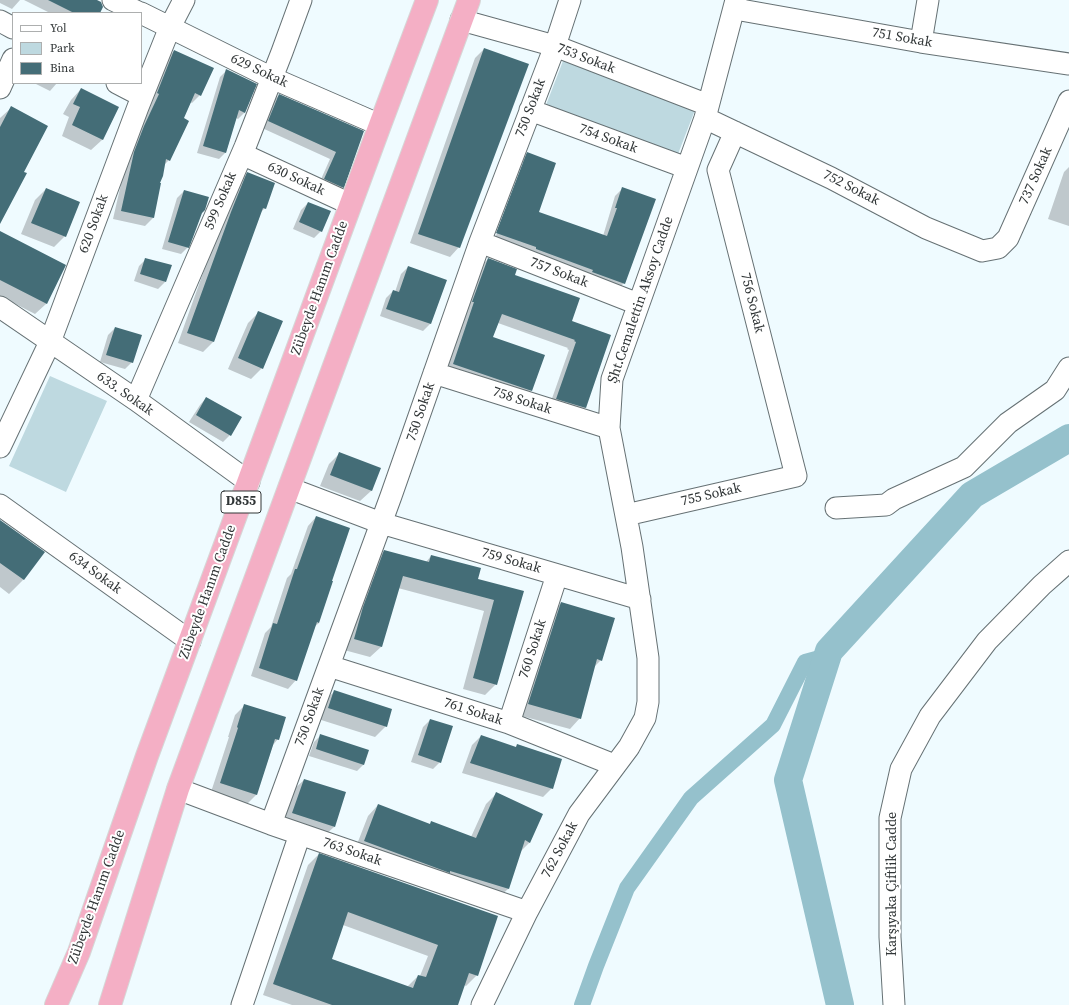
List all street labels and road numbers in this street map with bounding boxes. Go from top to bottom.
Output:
street label: 751 Sokak [870,24,934,52]
street label: 753 Sokak [554,40,618,78]
street label: 629 Sokak [228,50,290,92]
street label: 750 Sokak [512,76,550,140]
street label: 754 Sokak [576,121,640,157]
street label: 737 Sokak [1016,145,1056,207]
street label: 630 Sokak [265,158,327,200]
street label: 752 Sokak [820,167,882,209]
street label: 599 Sokak [201,169,241,233]
street label: 620 Sokak [76,192,112,256]
street label: Şht.Cemalettin Aksoy Cadde [605,214,677,386]
street label: Zübeyde Hanım Cadde [288,219,352,357]
street label: 757 Sokak [527,254,591,292]
street label: 756 Sokak [736,271,768,335]
street label: 633. Sokak [93,368,157,420]
street label: 750 Sokak [403,380,439,444]
street label: 758 Sokak [490,384,554,418]
street label: 755 Sokak [679,480,743,510]
road number: D855 [221,491,261,513]
street label: Zübeyde Hanım Cadde [176,523,240,661]
street label: 759 Sokak [479,544,543,578]
street label: 634 Sokak [65,548,125,598]
street label: 760 Sokak [516,617,550,681]
street label: 750 Sokak [292,685,328,749]
street label: 761 Sokak [441,695,505,729]
street label: Karşıyaka Çiftlik Cadde [884,812,900,956]
street label: 762 Sokak [538,819,582,881]
street label: Zübeyde Hanım Cadde [65,828,129,966]
street label: 763 Sokak [320,834,384,870]

